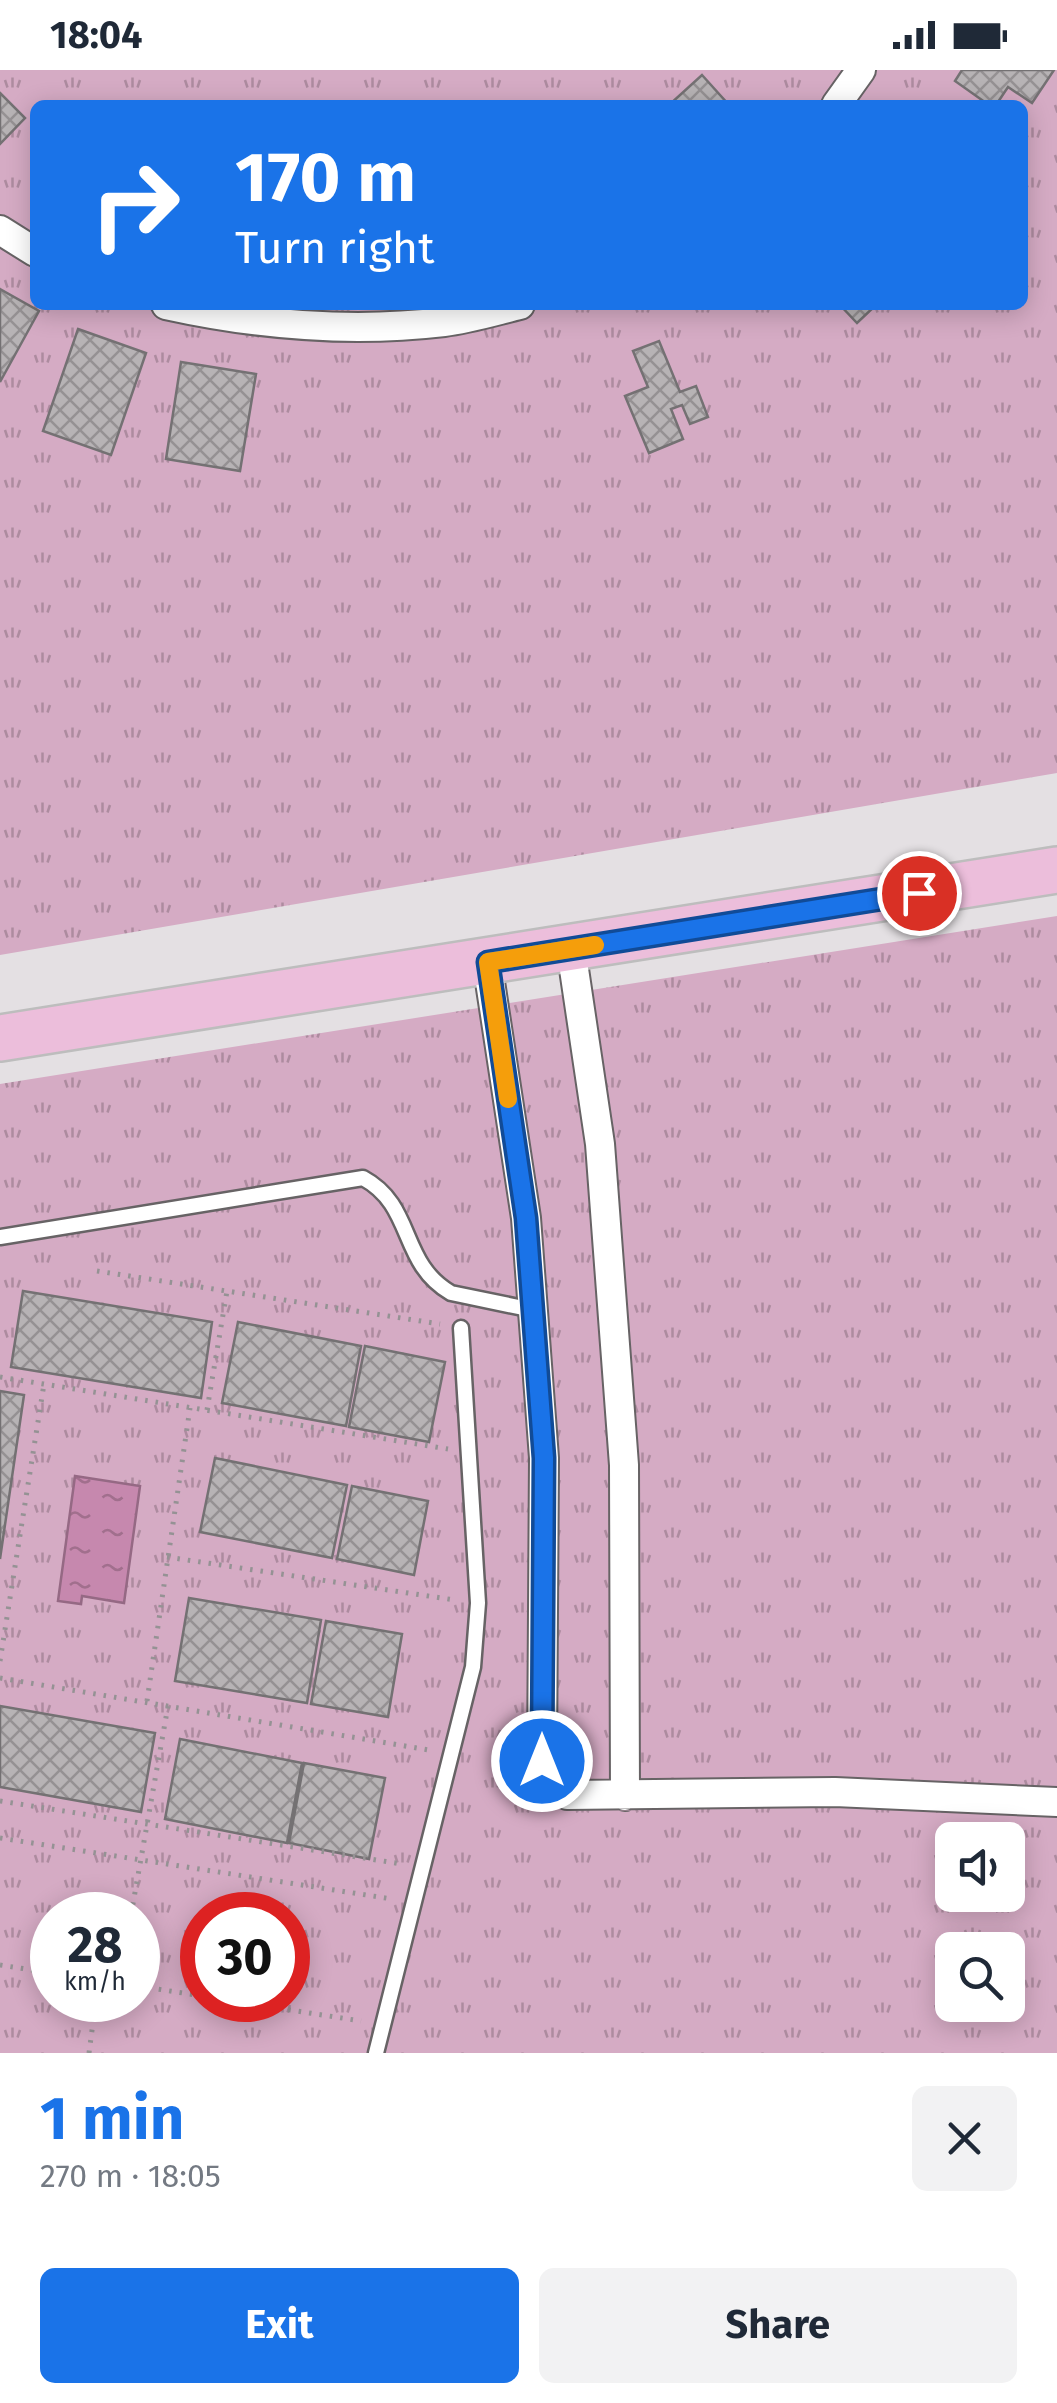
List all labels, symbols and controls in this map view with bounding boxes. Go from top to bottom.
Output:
text: 18:04 [50,12,143,58]
text: 170 m [235,136,416,220]
icon: right [70,140,200,270]
text: Turn right [235,221,434,275]
pin [877,851,962,936]
icon: arrive [892,866,947,921]
position arrow [490,1709,594,1813]
map controls [935,1822,1025,2022]
button: sound [935,1822,1025,1912]
speed limit sign: 30 [180,1892,310,2022]
text: 28 [68,1915,122,1975]
button: search [935,1932,1025,2022]
text: km/h [64,1967,126,1997]
text: 1 min [40,2083,184,2155]
button: close [912,2086,1017,2191]
text: 270 m · 18:05 [40,2157,221,2195]
button: Exit [40,2268,519,2383]
button: Share [539,2268,1017,2383]

